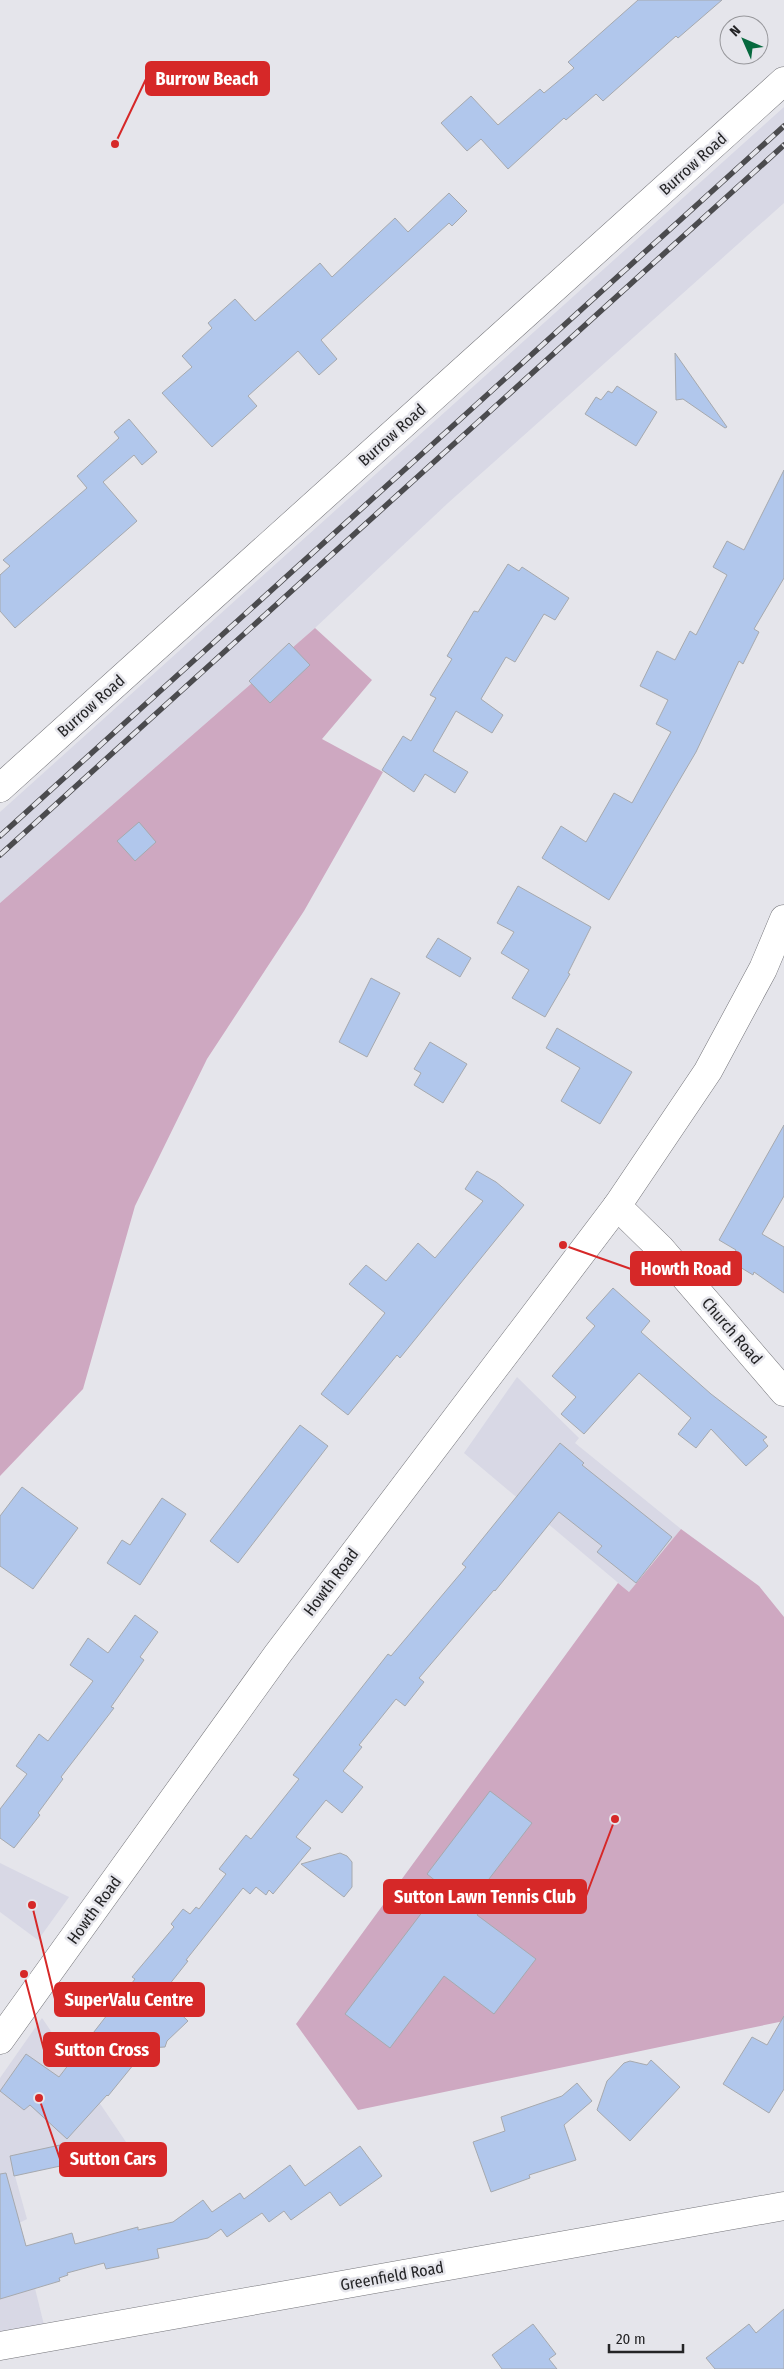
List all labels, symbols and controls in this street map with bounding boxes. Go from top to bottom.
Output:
north arrow [719,15,769,65]
text: N [726,22,744,40]
callout: Burrow Beach [146,62,269,95]
text: Burrow Beach [155,68,259,90]
street label: Burrow Road [656,129,730,199]
street label: Burrow Road [355,400,429,470]
street label: Burrow Road [54,671,128,741]
callout: Howth Road [631,1252,741,1285]
text: Howth Road [641,1258,731,1280]
street label: Church Road [698,1294,766,1368]
street label: Howth Road [300,1545,362,1619]
street label: Howth Road [63,1872,125,1948]
callout: Sutton Lawn Tennis Club [384,1880,586,1913]
text: Sutton Lawn Tennis Club [394,1886,576,1908]
callout: SuperValu Centre [55,1983,204,2016]
text: SuperValu Centre [65,1989,193,2011]
callout: Sutton Cross [44,2033,159,2066]
text: Sutton Cross [55,2039,149,2061]
callout: Sutton Cars [60,2143,166,2176]
text: Sutton Cars [70,2148,156,2170]
street label: Greenfield Road [339,2258,445,2294]
scale bar [609,2322,683,2354]
text: 20 m [616,2330,646,2348]

